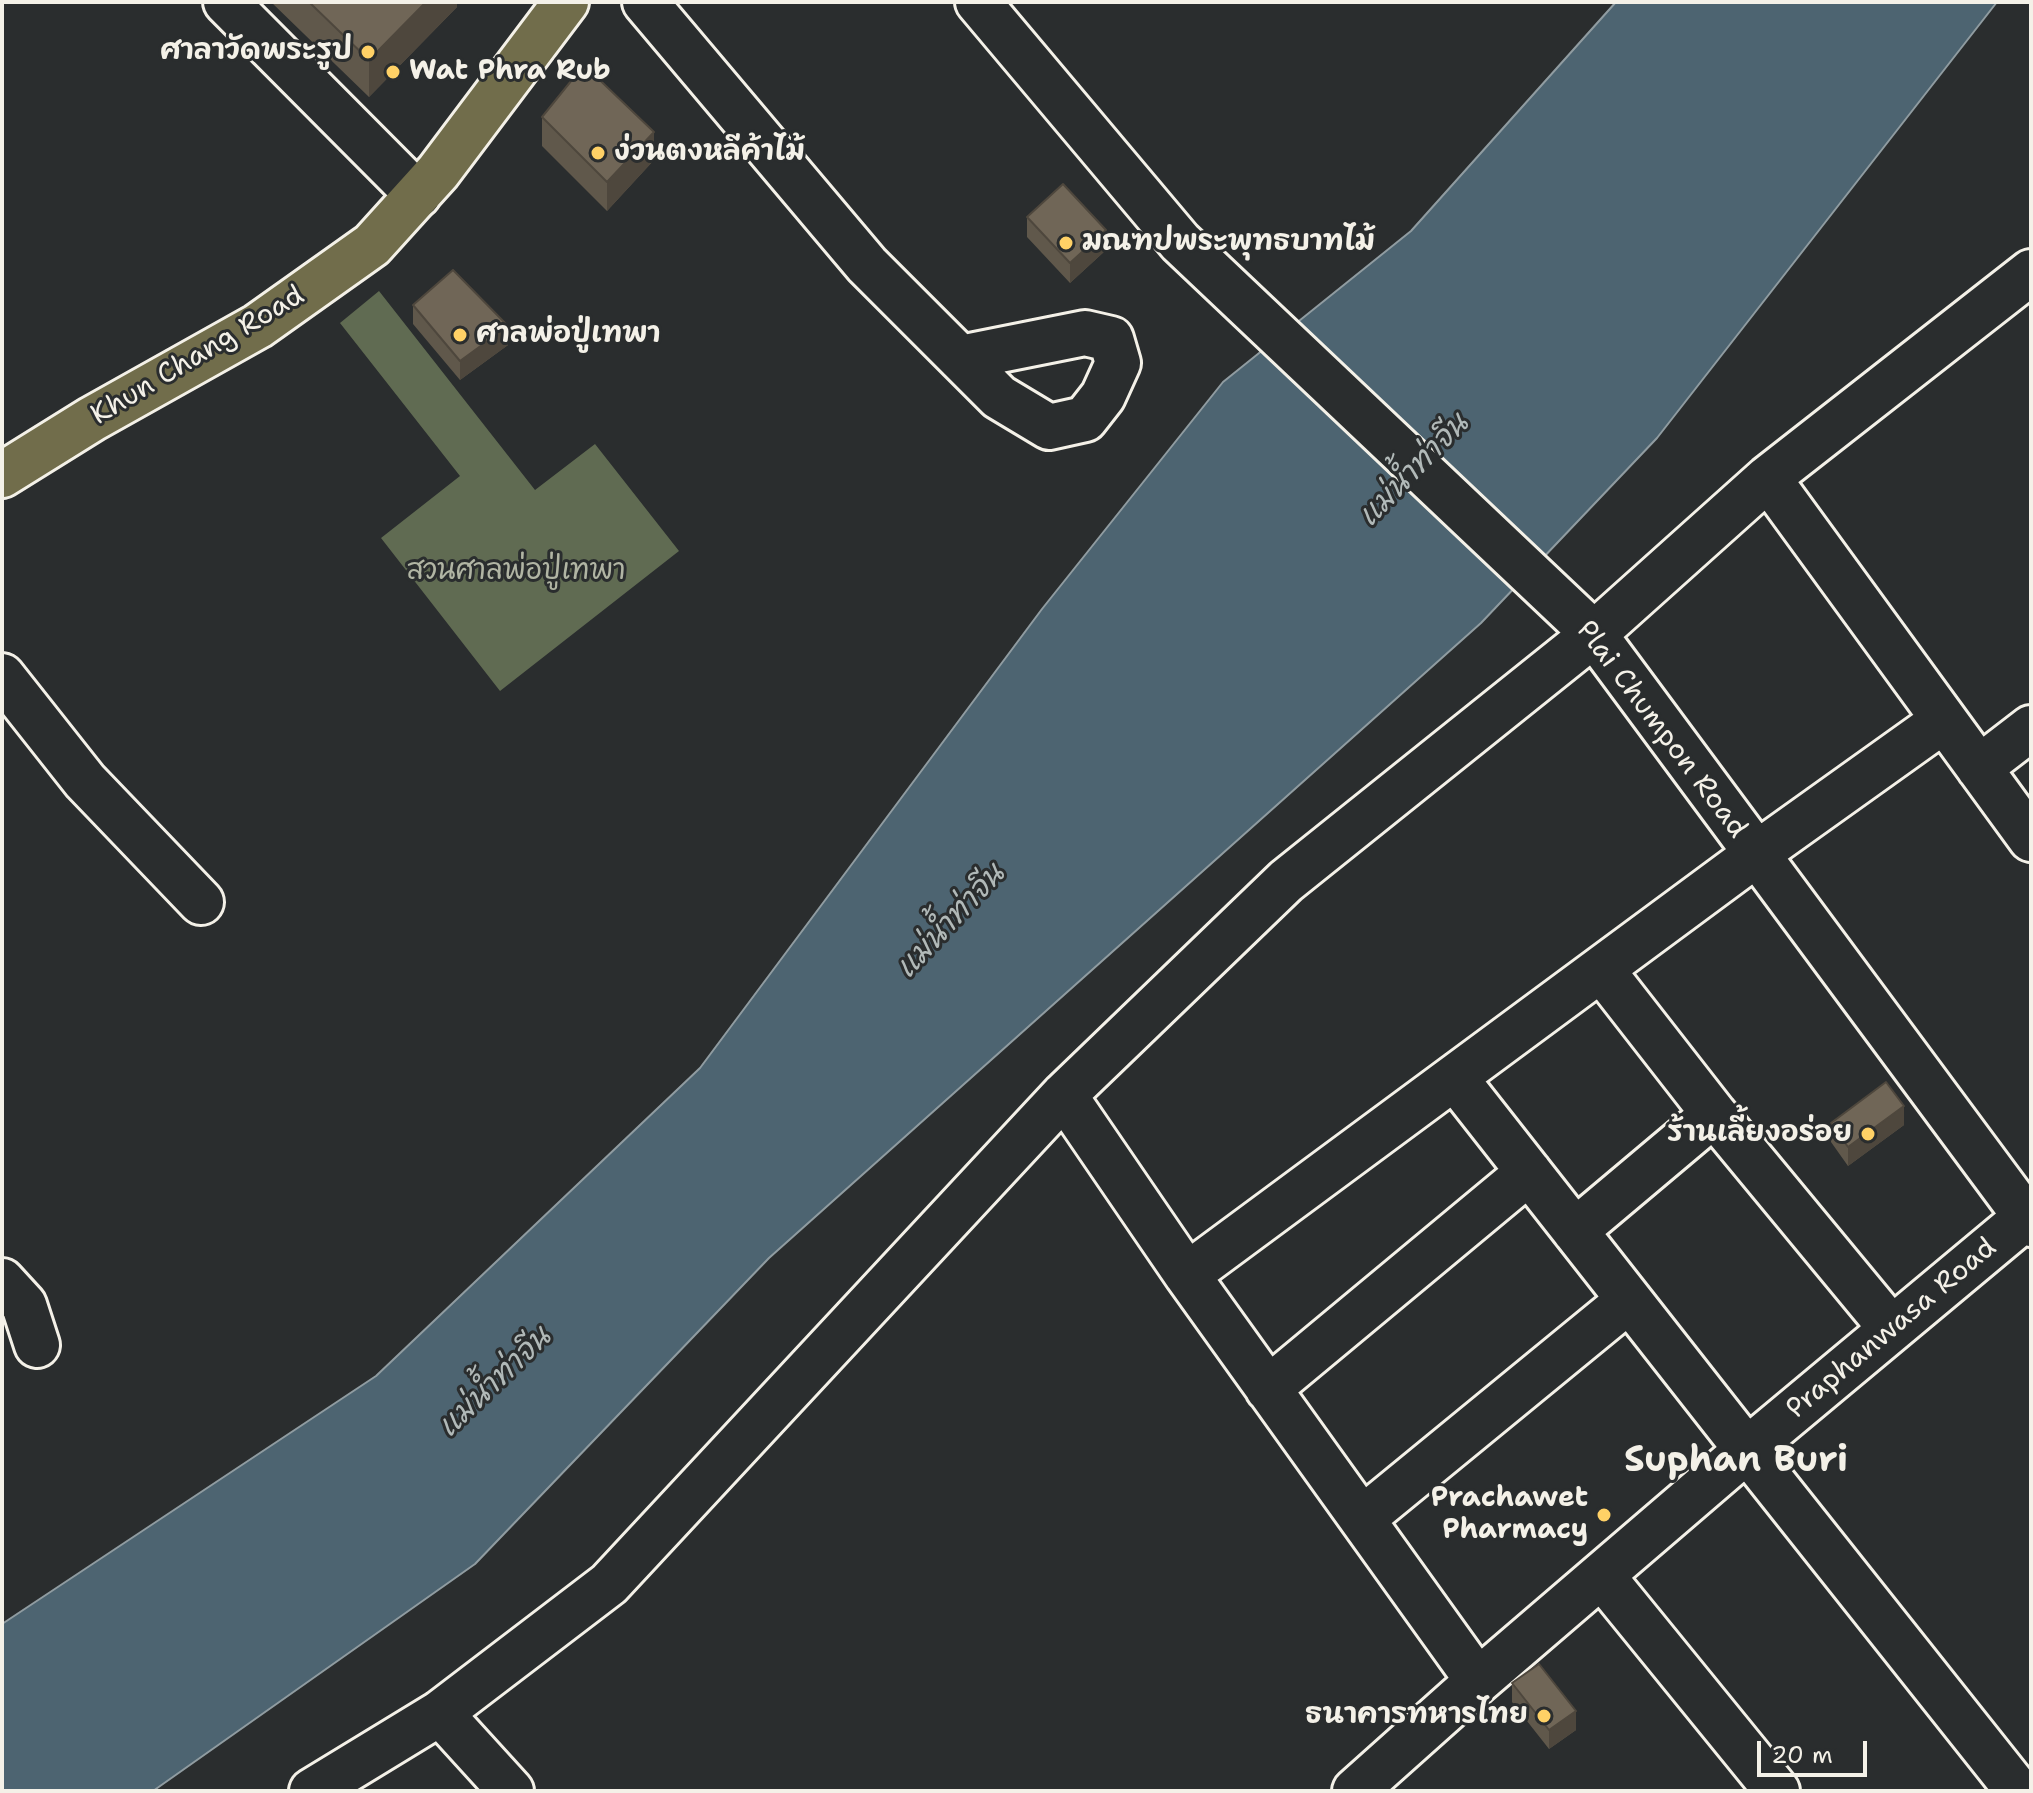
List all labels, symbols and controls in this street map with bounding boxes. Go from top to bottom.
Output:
place label: ศาลาวัดพระรูป [160,35,352,69]
marker: ศาลาวัดพระรูป [359,43,377,61]
place label: Wat Phra Rub [409,55,611,89]
marker: Wat Phra Rub [384,63,402,81]
place label: ง่วนตงหลีค้าไม้ [614,136,805,170]
marker: ง่วนตงหลีค้าไม้ [589,144,607,162]
place label: มณฑปพระพุทธบาทไม้ [1082,226,1375,260]
marker: มณฑปพระพุทธบาทไม้ [1057,234,1075,252]
street label: Khun Chang Road [85,279,311,433]
place label: ศาลพ่อปู่เทพา [476,318,660,352]
marker: ศาลพ่อปู่เทพา [451,326,469,344]
water label: แม่น้ำท่าจีน [1351,407,1477,535]
park label: สวนศาลพ่อปู่เทพา [406,555,626,589]
street label: Plai Chumpon Road [1568,615,1754,845]
water label: แม่น้ำท่าจีน [889,857,1013,987]
place label: ร้านเลี้ยงอร่อย [1667,1117,1852,1151]
marker: ร้านเลี้ยงอร่อย [1859,1125,1877,1143]
street label: Praphanwasa Road [1780,1231,2004,1427]
water label: แม่น้ำท่าจีน [431,1320,559,1446]
district label: Suphan Buri [1624,1440,1848,1484]
place label: Prachawet Pharmacy [1431,1482,1588,1548]
marker: Prachawet Pharmacy [1595,1506,1613,1524]
place label: ธนาคารทหารไทย [1305,1699,1528,1733]
marker: ธนาคารทหารไทย [1535,1707,1553,1725]
scale bar [1761,1725,1871,1775]
text: 20 m [1771,1739,1833,1771]

